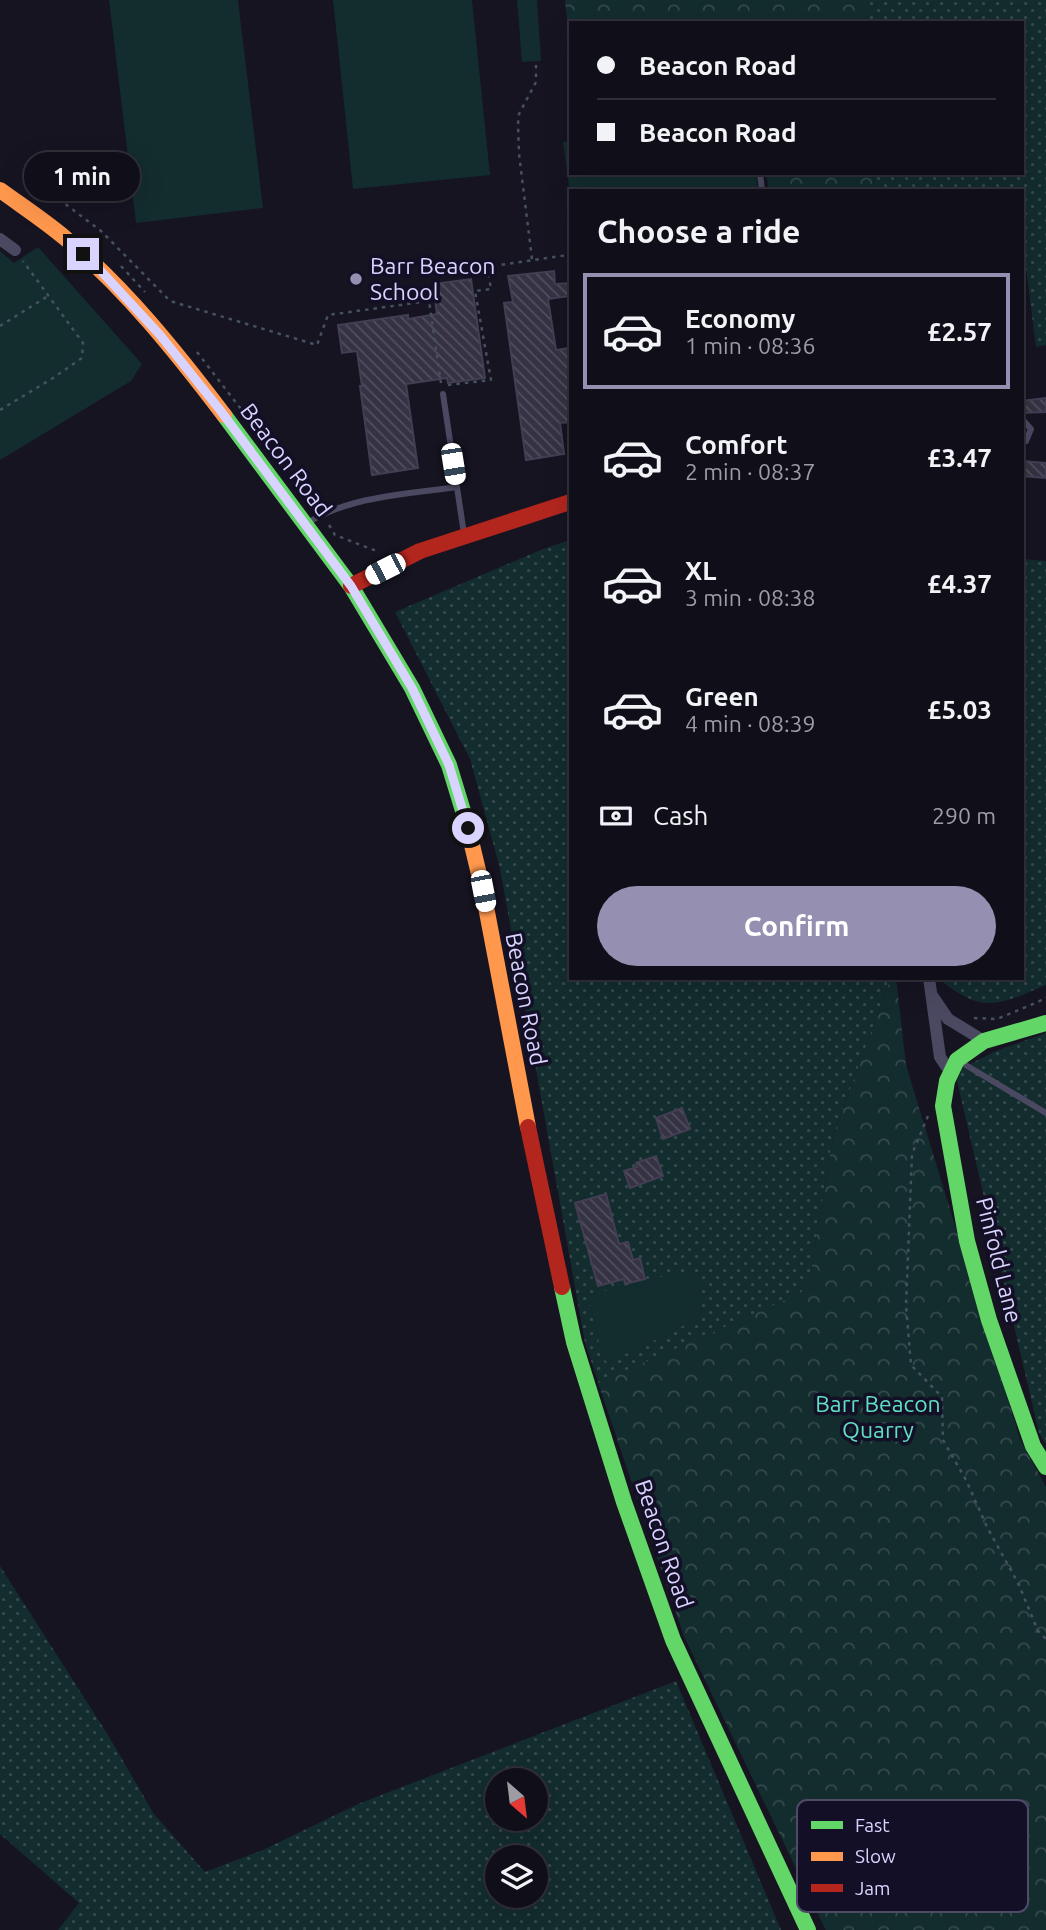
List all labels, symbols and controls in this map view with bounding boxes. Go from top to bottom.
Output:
text: Beacon Road [639,51,797,80]
text: Beacon Road [639,118,797,147]
callout: 1 min [25,152,141,202]
text: 1 min [53,164,111,189]
text: Choose a ride [597,213,800,249]
route end [67,238,99,270]
place label: Barr Beacon School [370,253,495,304]
marker: Barr Beacon School [348,271,364,287]
icon: car [601,300,664,363]
text: Economy [685,304,795,333]
text: £2.57 [927,317,992,346]
text: 1 min · 08:36 [685,333,816,358]
street label: Beacon Road [236,398,337,521]
icon: car [601,426,664,489]
text: Comfort [685,430,788,459]
car [440,442,467,486]
text: £3.47 [927,443,992,472]
text: 2 min · 08:37 [685,459,816,484]
car [362,550,409,588]
icon: car [601,552,664,615]
text: XL [685,556,716,585]
text: £4.37 [927,569,992,598]
text: 3 min · 08:38 [685,585,816,610]
icon: car [601,678,664,741]
text: Green [685,682,759,711]
text: £5.03 [927,695,992,724]
text: 4 min · 08:39 [685,711,816,736]
icon: cash [597,797,635,835]
text: Cash [653,801,708,830]
text: 290 m [932,803,996,828]
route start [452,812,484,844]
car [469,868,498,914]
button: Confirm [597,886,996,966]
street label: Beacon Road [501,930,552,1067]
street label: Pinfold Lane [972,1194,1027,1325]
park label: Barr Beacon Quarry [815,1391,941,1442]
street label: Beacon Road [631,1476,698,1612]
north arrow [485,1768,548,1830]
map controls [485,1768,548,1908]
legend [797,1800,1028,1912]
text: Fast [855,1814,890,1836]
button: layers [485,1845,548,1908]
text: Slow [855,1845,896,1867]
text: Jam [855,1877,891,1899]

